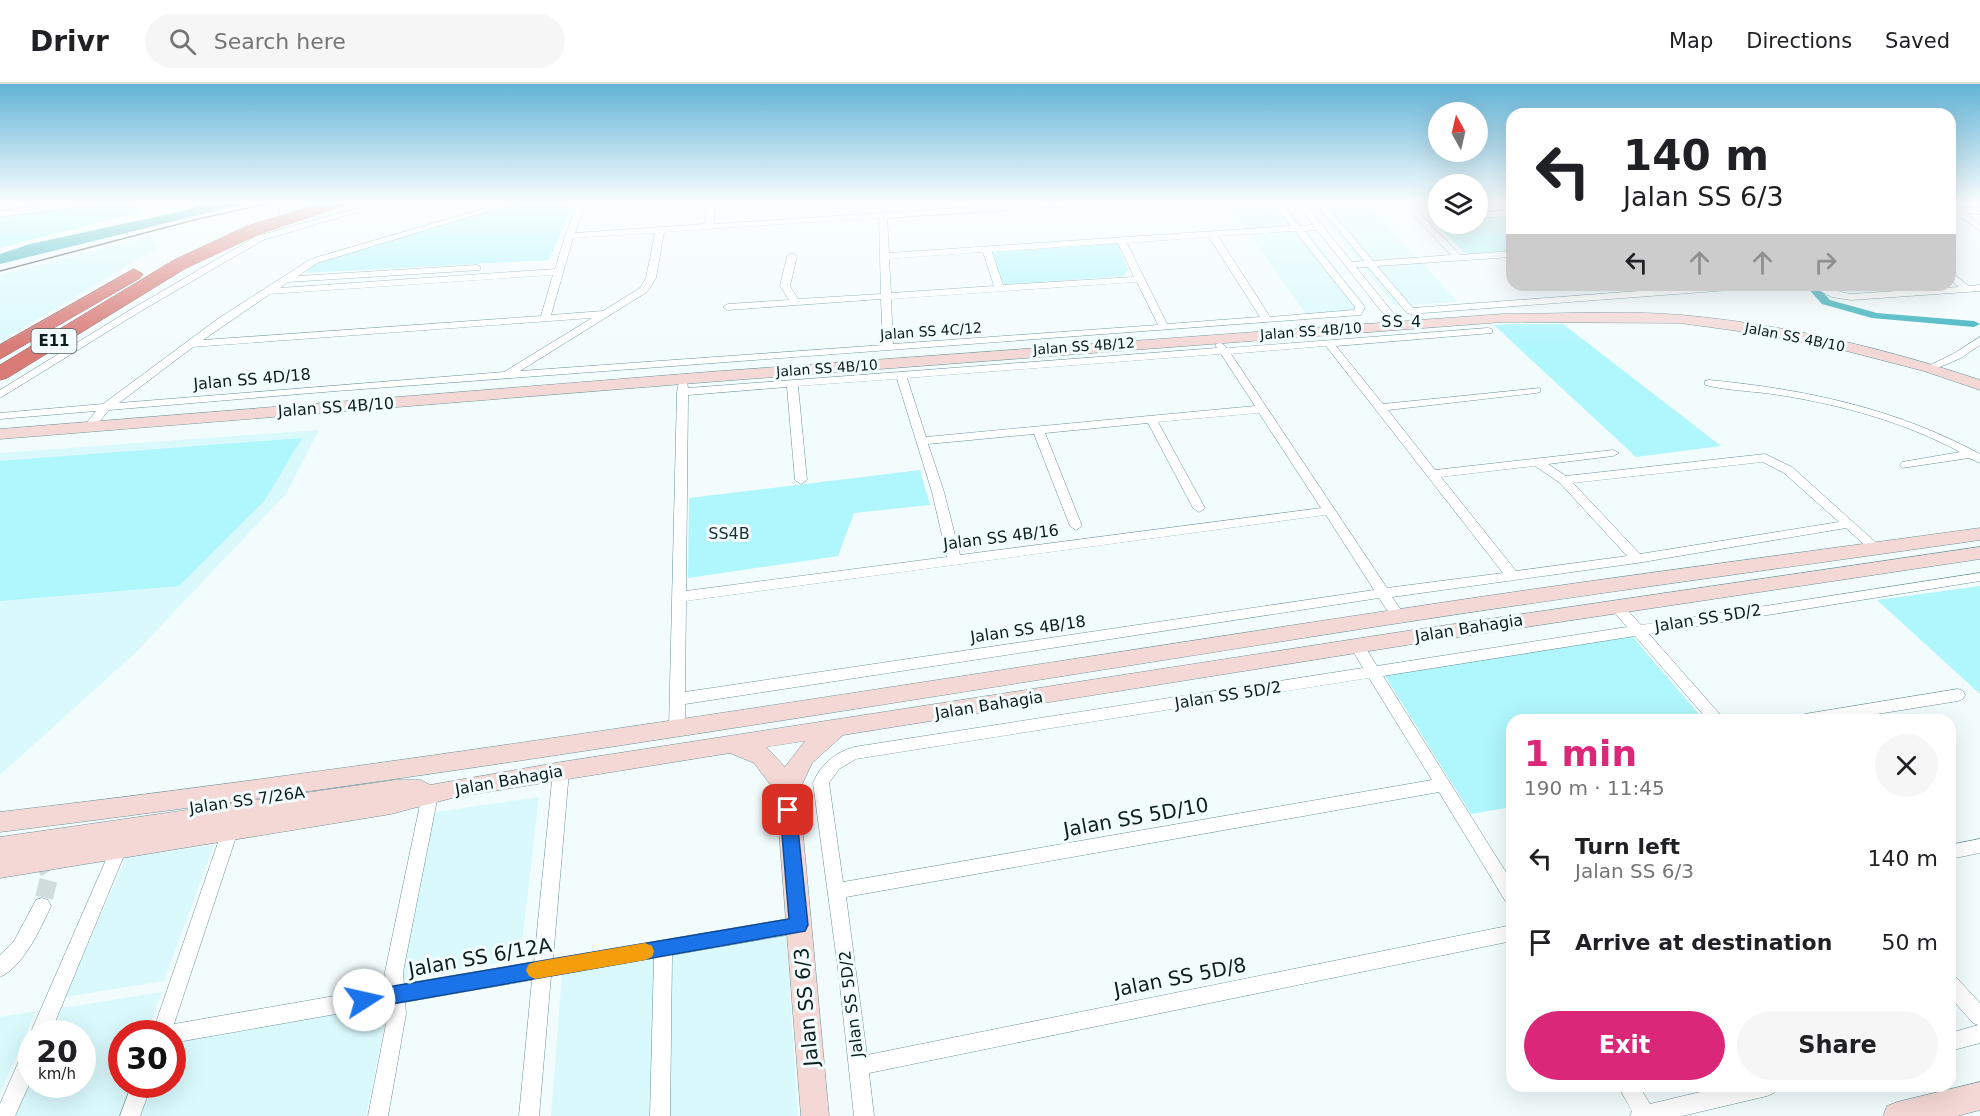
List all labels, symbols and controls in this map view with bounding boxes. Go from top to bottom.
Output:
search box [145,14,565,68]
text: Drivr [30,25,109,58]
icon: search [166,25,199,58]
text: Search here [214,29,346,54]
text: Map [1669,29,1713,53]
text: Directions [1746,29,1852,53]
text: Saved [1885,29,1950,53]
north arrow [1428,102,1488,162]
map controls [1428,102,1488,234]
text: 140 m [1623,131,1769,180]
icon: left [1524,132,1602,210]
button: layers [1428,174,1488,234]
text: Jalan SS 6/3 [1623,181,1784,212]
icon: left [1620,246,1653,279]
icon: ahead [1683,246,1716,279]
icon: ahead [1746,246,1779,279]
icon: right [1809,246,1842,279]
district label: SS 4 [1381,312,1423,331]
street label: Jalan SS 4C/12 [879,319,982,343]
street label: Jalan SS 4B/10 [1259,319,1362,343]
street label: Jalan SS 4B/10 [1743,319,1846,355]
road number: E11 [32,329,76,353]
street label: Jalan SS 4B/12 [1032,334,1135,358]
street label: Jalan SS 4B/10 [775,356,878,380]
street label: Jalan SS 4D/18 [192,364,311,394]
street label: Jalan SS 4B/10 [276,393,395,421]
street label: Jalan SS 4B/16 [941,520,1060,554]
park label: SS4B [708,524,750,543]
street label: Jalan SS 5D/2 [1652,600,1763,636]
street label: Jalan Bahagia [1413,610,1524,646]
street label: Jalan SS 4B/18 [968,611,1087,647]
street label: Jalan SS 5D/2 [1172,677,1283,713]
street label: Jalan Bahagia [933,687,1044,723]
text: 1 min [1524,733,1637,774]
button: close [1875,734,1938,797]
street label: Jalan Bahagia [453,761,564,799]
text: 190 m · 11:45 [1524,776,1665,800]
street label: Jalan SS 7/26A [187,782,306,818]
pin [762,784,813,835]
street label: Jalan SS 5D/10 [1060,792,1210,842]
icon: arrive [771,793,804,826]
text: Turn left [1575,834,1680,859]
icon: left [1524,842,1557,875]
text: 140 m [1868,846,1938,871]
text: Jalan SS 6/3 [1575,859,1694,883]
icon: arrive [1524,926,1557,959]
text: Arrive at destination [1575,930,1832,955]
text: 50 m [1882,930,1938,955]
street label: Jalan SS 6/12A [404,933,554,982]
street label: Jalan SS 6/3 [789,947,823,1069]
street label: Jalan SS 5D/2 [835,950,867,1059]
street label: Jalan SS 5D/8 [1110,952,1248,1002]
position arrow [332,968,396,1032]
button: Exit [1524,1011,1725,1080]
button: Share [1737,1011,1938,1080]
speed limit sign: 30 [108,1020,186,1098]
text: 20 [36,1034,78,1069]
text: km/h [38,1065,76,1083]

